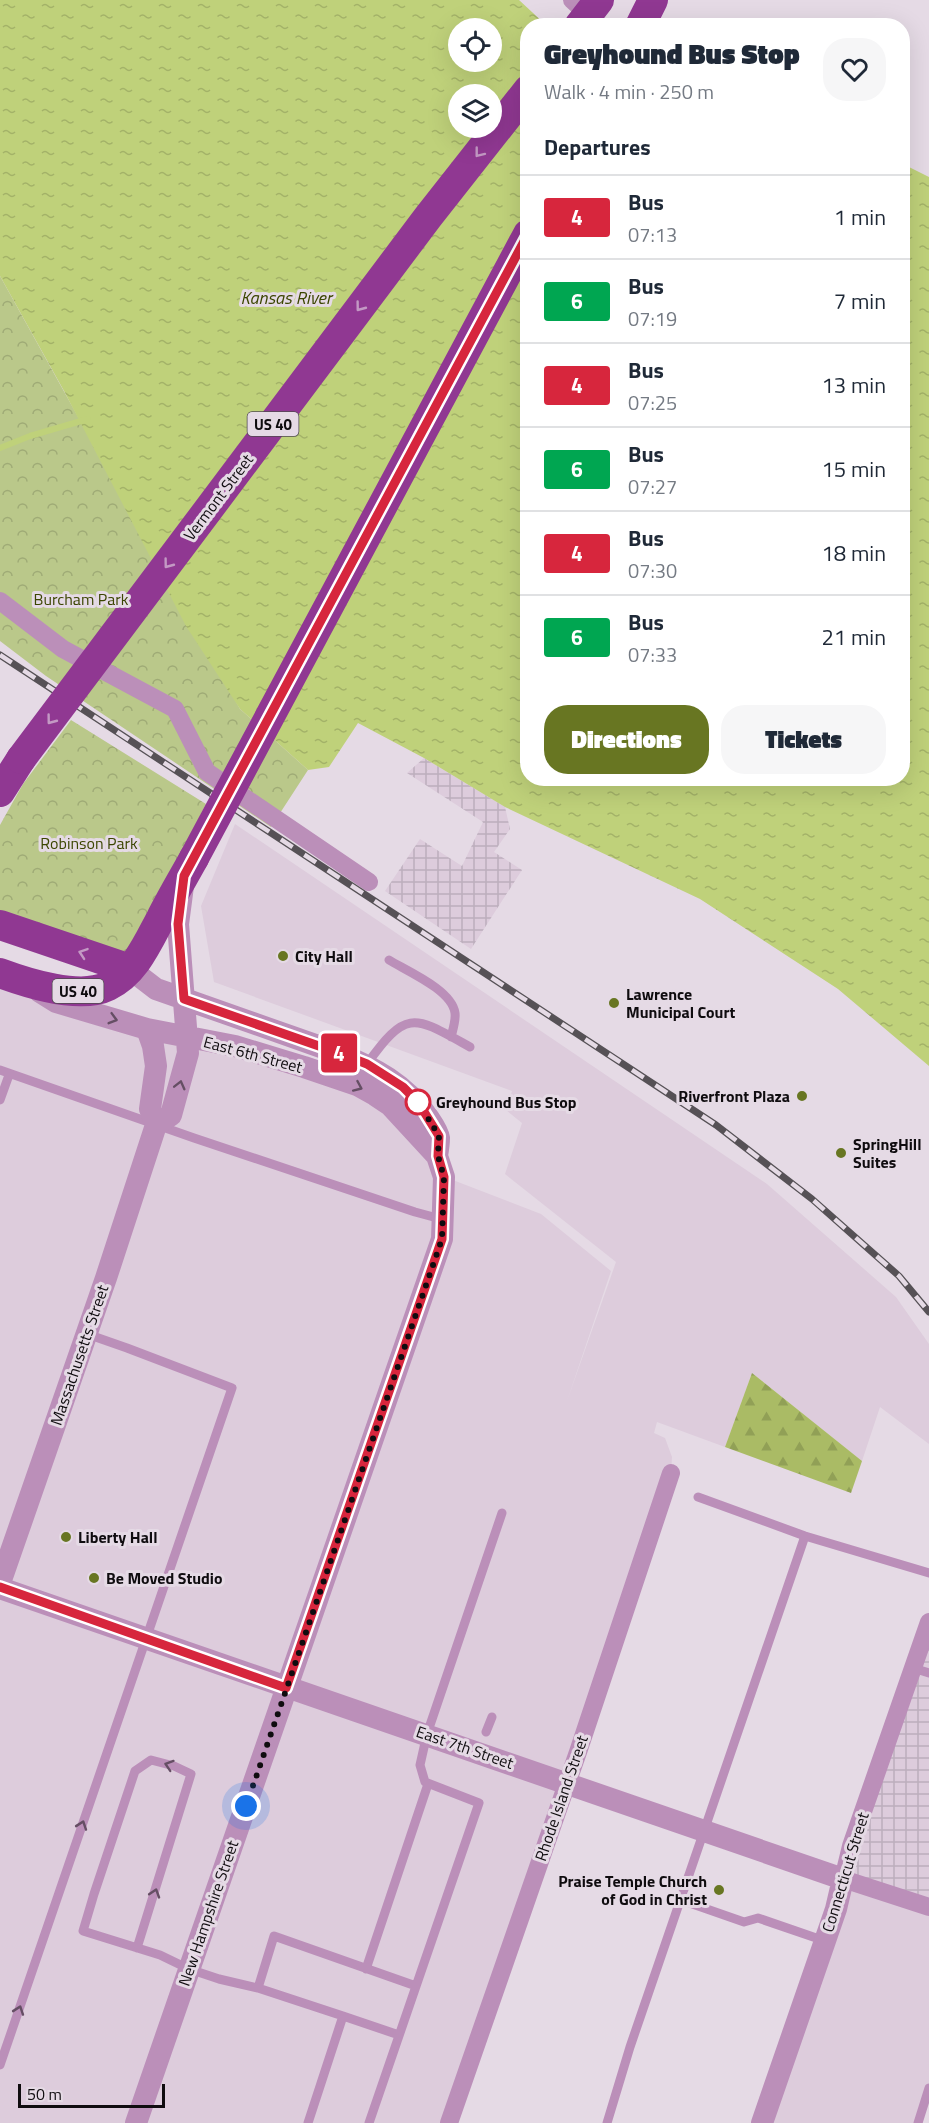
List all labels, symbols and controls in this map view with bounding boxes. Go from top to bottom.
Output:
map controls [448,18,502,138]
button: locate [448,18,502,72]
text: Greyhound Bus Stop [544,32,800,75]
button: heart [823,38,886,101]
text: Walk · 4 min · 250 m [544,76,714,107]
button: layers [448,84,502,138]
text: Departures [544,130,651,164]
one-way arrow [475,146,486,157]
text: Bus [628,185,664,219]
text: 1 min [834,200,886,234]
text: 4 [571,201,583,233]
text: 07:13 [628,219,677,250]
text: Bus [628,269,664,303]
water label: Kansas River [240,284,334,311]
text: 7 min [834,284,886,318]
text: 6 [571,285,583,317]
one-way arrow [357,301,368,312]
text: 07:19 [628,303,677,334]
text: Bus [628,353,664,387]
text: 13 min [821,368,886,402]
text: 4 [571,369,583,401]
text: 07:25 [628,387,677,418]
road number: US 40 [248,412,298,436]
text: Bus [628,437,664,471]
street label: Vermont Street [177,448,259,545]
text: 15 min [821,452,886,486]
text: 6 [571,453,583,485]
text: 07:27 [628,471,677,502]
text: Bus [628,521,664,555]
text: 18 min [821,536,886,570]
text: 4 [571,537,583,569]
text: 07:30 [628,555,677,586]
one-way arrow [164,558,175,569]
park label: Burcham Park [34,587,129,611]
text: Bus [628,605,664,639]
text: 21 min [821,620,886,654]
text: 6 [571,621,583,653]
text: 07:33 [628,639,677,670]
button: Directions [544,705,709,774]
button: Tickets [721,705,886,774]
one-way arrow [47,713,58,724]
park label: Robinson Park [40,831,138,855]
place label: City Hall [295,944,353,968]
one-way arrow [78,947,89,960]
marker: City Hall [276,949,290,963]
road number: US 40 [52,979,104,1003]
place label: Lawrence Municipal Court [626,982,735,1024]
marker: Lawrence Municipal Court [607,996,621,1010]
one-way arrow [107,1012,117,1024]
street label: East 6th Street [201,1029,305,1079]
line badge: 4 [320,1034,358,1072]
text: 4 [333,1037,345,1069]
one-way arrow [352,1079,363,1091]
one-way arrow [172,1080,185,1090]
place label: Riverfront Plaza [678,1084,790,1108]
marker: Greyhound Bus Stop [405,1089,431,1115]
marker: Riverfront Plaza [795,1089,809,1103]
place label: Greyhound Bus Stop [436,1090,577,1114]
place label: SpringHill Suites [853,1132,921,1174]
marker: SpringHill Suites [834,1146,848,1160]
street label: Massachusetts Street [44,1281,114,1429]
place label: Liberty Hall [78,1525,158,1549]
marker: Liberty Hall [59,1530,73,1544]
place label: Be Moved Studio [106,1566,223,1590]
marker: Be Moved Studio [87,1571,101,1585]
street label: East 7th Street [413,1719,517,1775]
street label: Rhode Island Street [528,1731,594,1864]
one-way arrow [164,1760,175,1772]
your location [231,1791,261,1821]
street label: Connecticut Street [815,1809,875,1935]
one-way arrow [75,1820,88,1831]
street label: New Hampshire Street [172,1836,244,1989]
place label: Praise Temple Church of God in Christ [558,1869,707,1911]
marker: Praise Temple Church of God in Christ [712,1883,726,1897]
one-way arrow [147,1888,160,1899]
one-way arrow [12,2005,24,2016]
scale bar [18,2081,165,2108]
text: 50 m [27,2082,62,2106]

